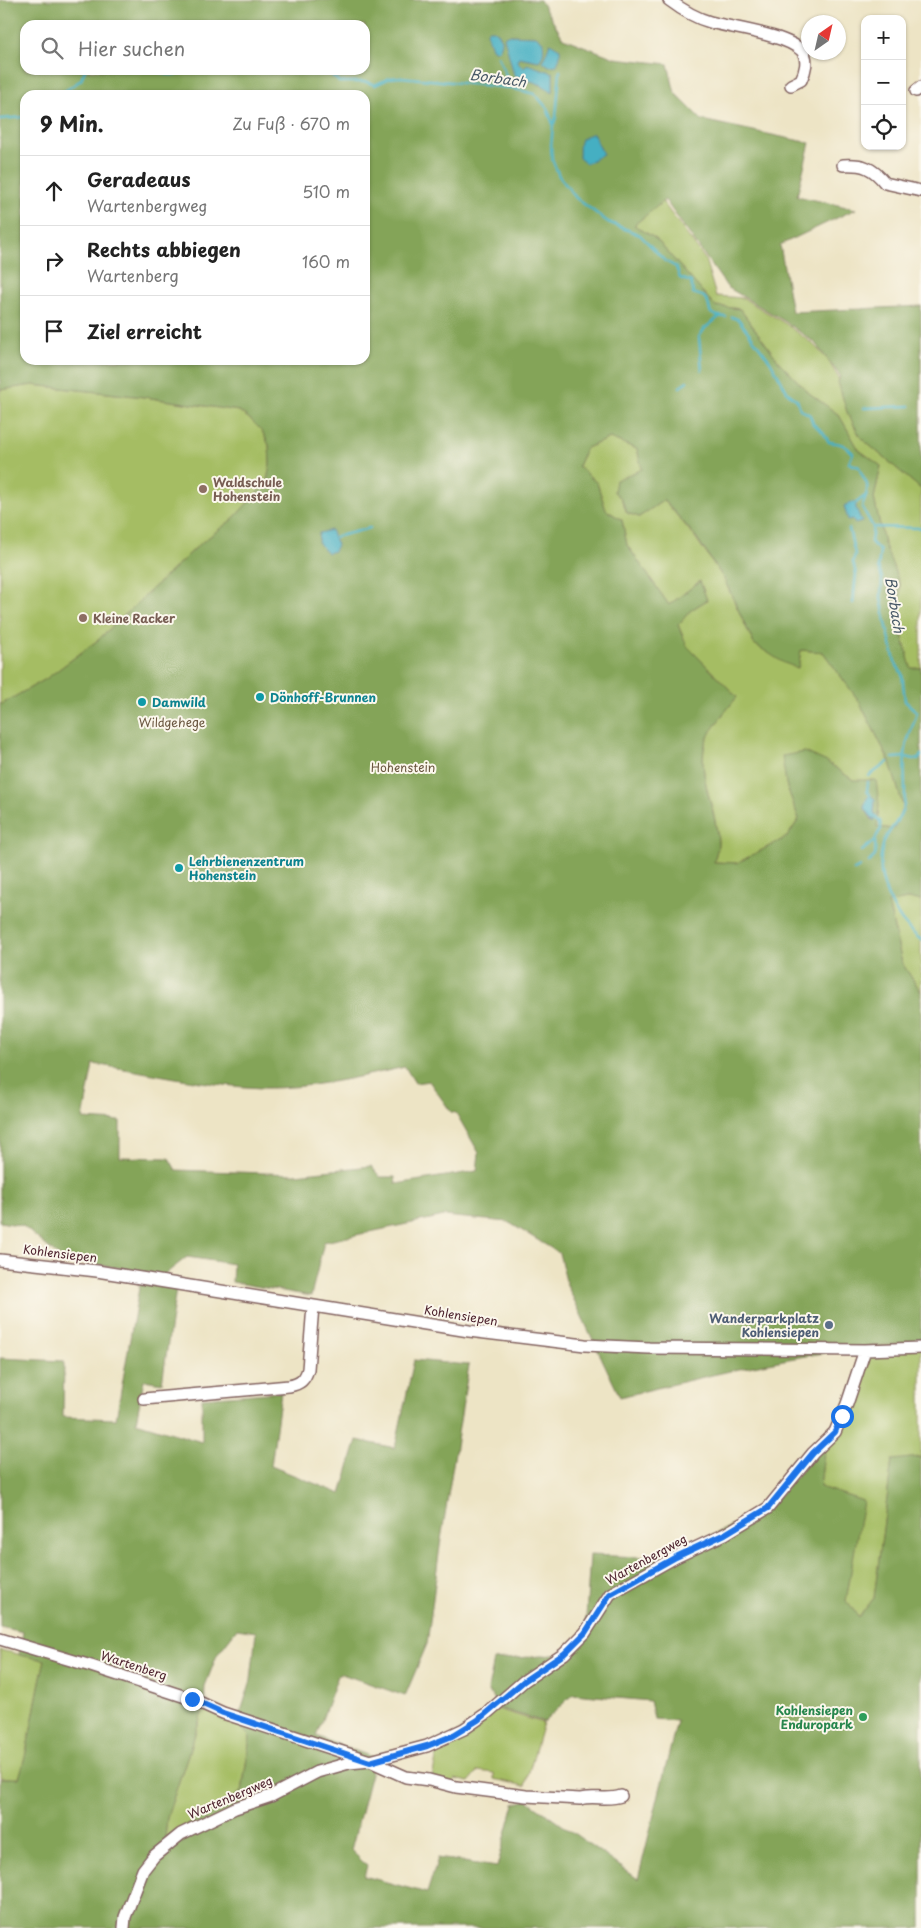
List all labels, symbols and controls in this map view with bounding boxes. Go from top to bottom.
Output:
north arrow [801,15,846,60]
map controls [861,15,906,150]
button: + [861,15,906,60]
search box [20,20,370,75]
icon: search [38,34,66,62]
text: Hier suchen [78,34,185,62]
button: − [861,60,906,105]
water label: Borbach [469,64,528,92]
button: locate [861,105,906,150]
text: 9 Min. [40,107,104,139]
text: Zu Fuß · 670 m [232,111,350,135]
text: Geradeaus [87,165,191,193]
icon: ahead [40,177,68,205]
text: 510 m [302,179,350,203]
text: Wartenbergweg [87,193,208,217]
text: Rechts abbiegen [87,235,241,263]
icon: right [40,247,68,275]
text: 160 m [302,249,350,273]
text: Wartenberg [87,263,179,287]
icon: arrive [40,317,68,345]
text: Ziel erreicht [87,317,202,345]
place label: Waldschule Hohenstein [213,473,282,505]
marker: Waldschule Hohenstein [197,483,209,495]
water label: Borbach [880,576,910,635]
place label: Kleine Racker [93,609,176,627]
marker: Kleine Racker [77,612,89,624]
place label: Dönhoff-Brunnen [270,688,376,706]
marker: Dönhoff-Brunnen [254,691,266,703]
place label: Damwild [152,693,206,711]
marker: Damwild [136,696,148,708]
park label: Wildgehege [139,713,206,731]
park label: Hohenstein [371,758,435,776]
place label: Lehrbienenzentrum Hohenstein [189,852,304,884]
marker: Lehrbienenzentrum Hohenstein [173,862,185,874]
street label: Kohlensiepen [22,1240,98,1266]
street label: Kohlensiepen [423,1300,499,1330]
place label: Wanderparkplatz Kohlensiepen [709,1309,819,1341]
marker: Wanderparkplatz Kohlensiepen [823,1319,835,1331]
route start [831,1405,854,1428]
street label: Wartenbergweg [602,1529,690,1589]
street label: Wartenberg [99,1646,170,1684]
route end [181,1688,204,1711]
place label: Kohlensiepen Enduropark [775,1701,853,1733]
marker: Kohlensiepen Enduropark [857,1711,869,1723]
street label: Wartenbergweg [185,1771,275,1823]

